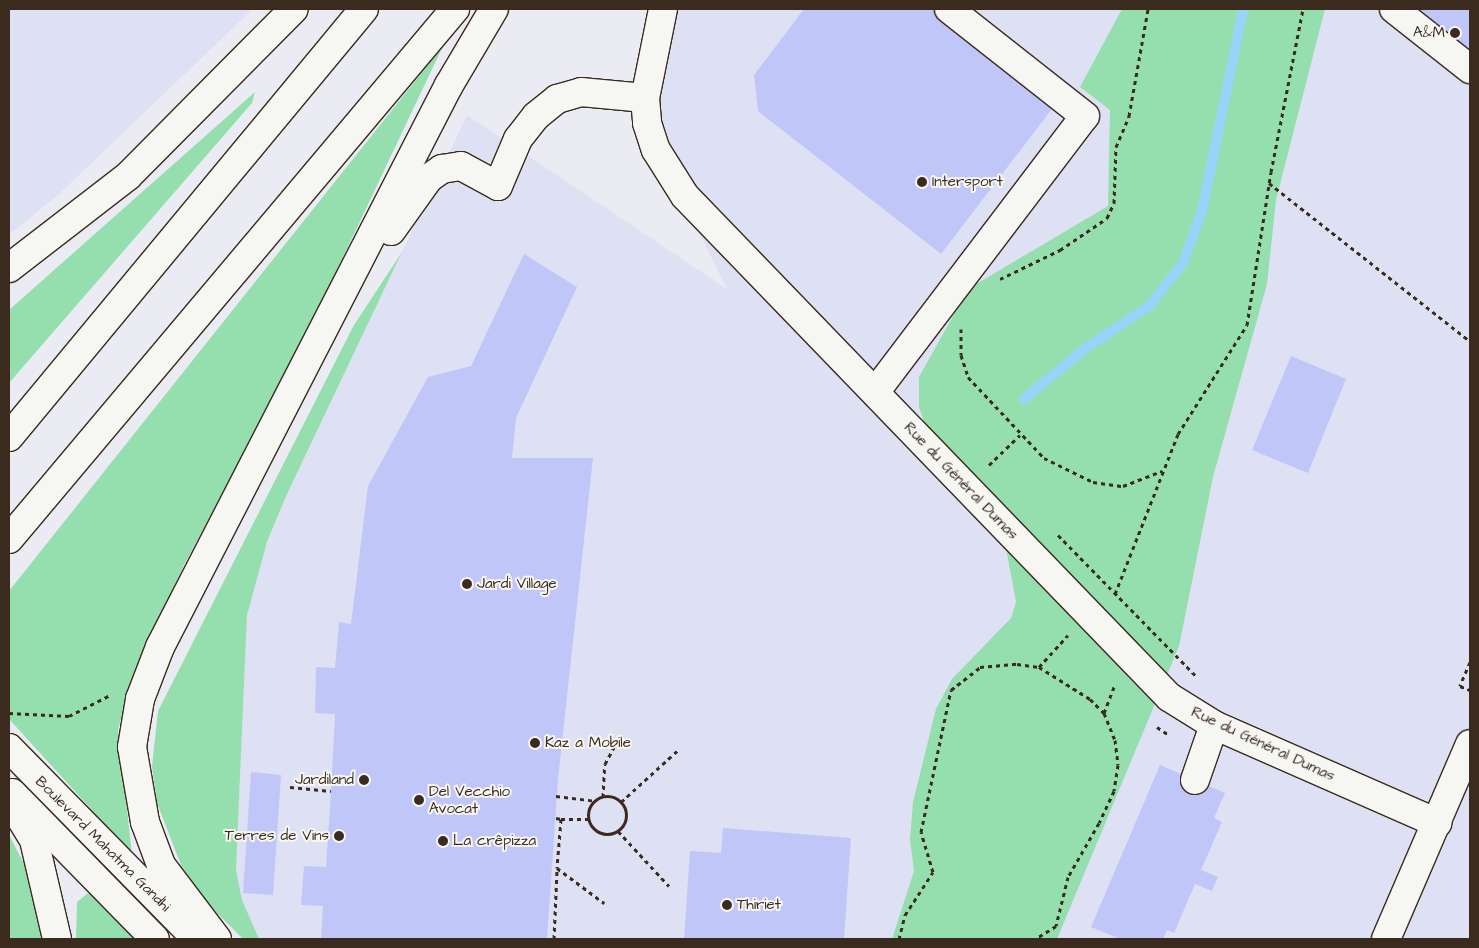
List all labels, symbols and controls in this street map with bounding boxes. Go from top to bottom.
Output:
place label: A&M [1413,24,1445,42]
marker: A&M [1449,27,1461,39]
place label: Intersport [932,173,1003,191]
marker: Intersport [916,176,928,188]
street label: Rue du Général Dumas [900,419,1022,543]
place label: Jardi Village [477,575,557,593]
marker: Jardi Village [461,578,473,590]
street label: Rue du Général Dumas [1188,703,1338,785]
place label: Kaz a Mobile [545,734,631,752]
marker: Kaz a Mobile [529,737,541,749]
place label: Jardiland [295,771,354,789]
street label: Boulevard Mahatma Gandhi [32,773,174,915]
marker: Jardiland [358,774,370,786]
place label: Del Vecchio Avocat [429,782,510,817]
marker: Del Vecchio Avocat [413,794,425,806]
place label: Terres de Vins [225,827,329,845]
marker: Terres de Vins [333,830,345,842]
place label: La crêpizza [453,832,536,850]
marker: La crêpizza [437,835,449,847]
place label: Thiriet [737,896,781,914]
marker: Thiriet [721,899,733,911]

